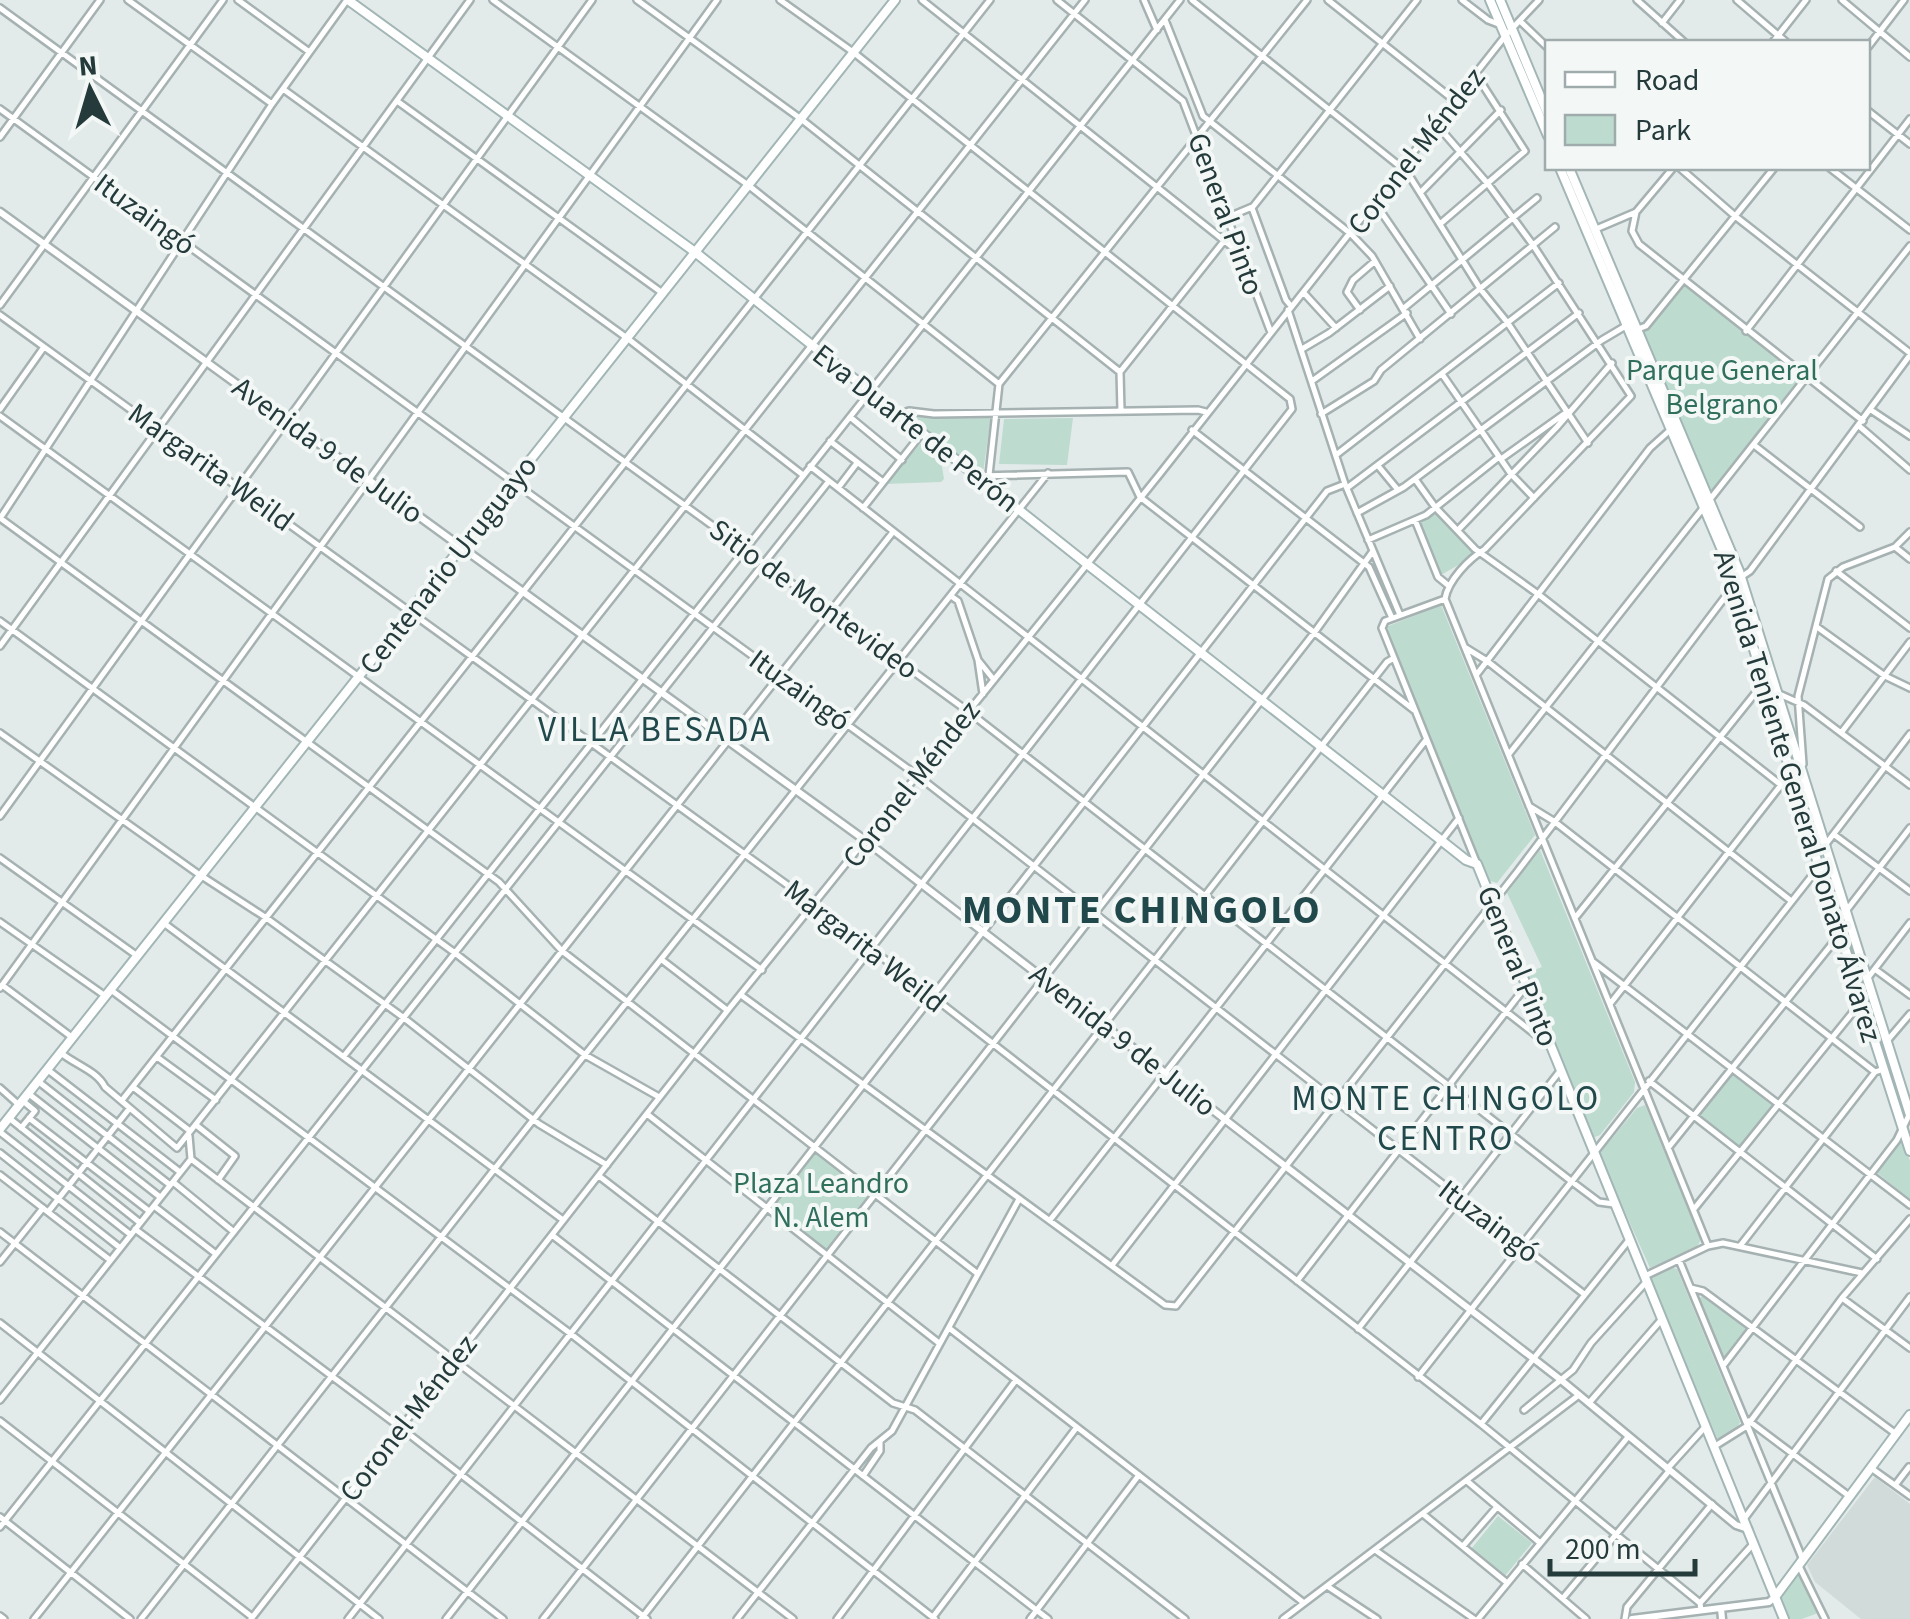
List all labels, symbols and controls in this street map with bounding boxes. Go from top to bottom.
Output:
north arrow [40,40,140,140]
legend [1545,40,1870,170]
text: N [77,45,99,87]
street label: Coronel Méndez [1337,58,1496,244]
text: Road [1635,59,1699,102]
text: Park [1635,109,1691,152]
street label: General Pinto [1176,127,1275,301]
street label: Ituzaingó [85,163,204,266]
street label: Eva Duarte de Perón [803,334,1028,523]
park label: Parque General Belgrano [1626,349,1818,426]
street label: Avenida 9 de Julio [223,366,432,534]
street label: Margarita Weild [119,393,302,542]
street label: Centenario Uruguayo [349,447,548,684]
street label: Sitio de Montevideo [700,509,927,690]
street label: Avenida Teniente General Donato Álvarez [1702,545,1893,1047]
street label: Ituzaingó [740,639,859,742]
street label: Coronel Méndez [832,691,991,877]
district label: VILLA BESADA [538,705,772,755]
street label: Margarita Weild [774,869,955,1023]
street label: General Pinto [1466,879,1569,1053]
district label: MONTE CHINGOLO [962,882,1322,939]
street label: Avenida 9 de Julio [1020,954,1225,1127]
district label: MONTE CHINGOLO CENTRO [1291,1074,1601,1164]
park label: Plaza Leandro N. Alem [733,1162,909,1239]
street label: Ituzaingó [1429,1169,1548,1274]
street label: Coronel Méndez [329,1325,488,1511]
scale bar [1550,1514,1695,1576]
text: 200 m [1565,1528,1641,1571]

